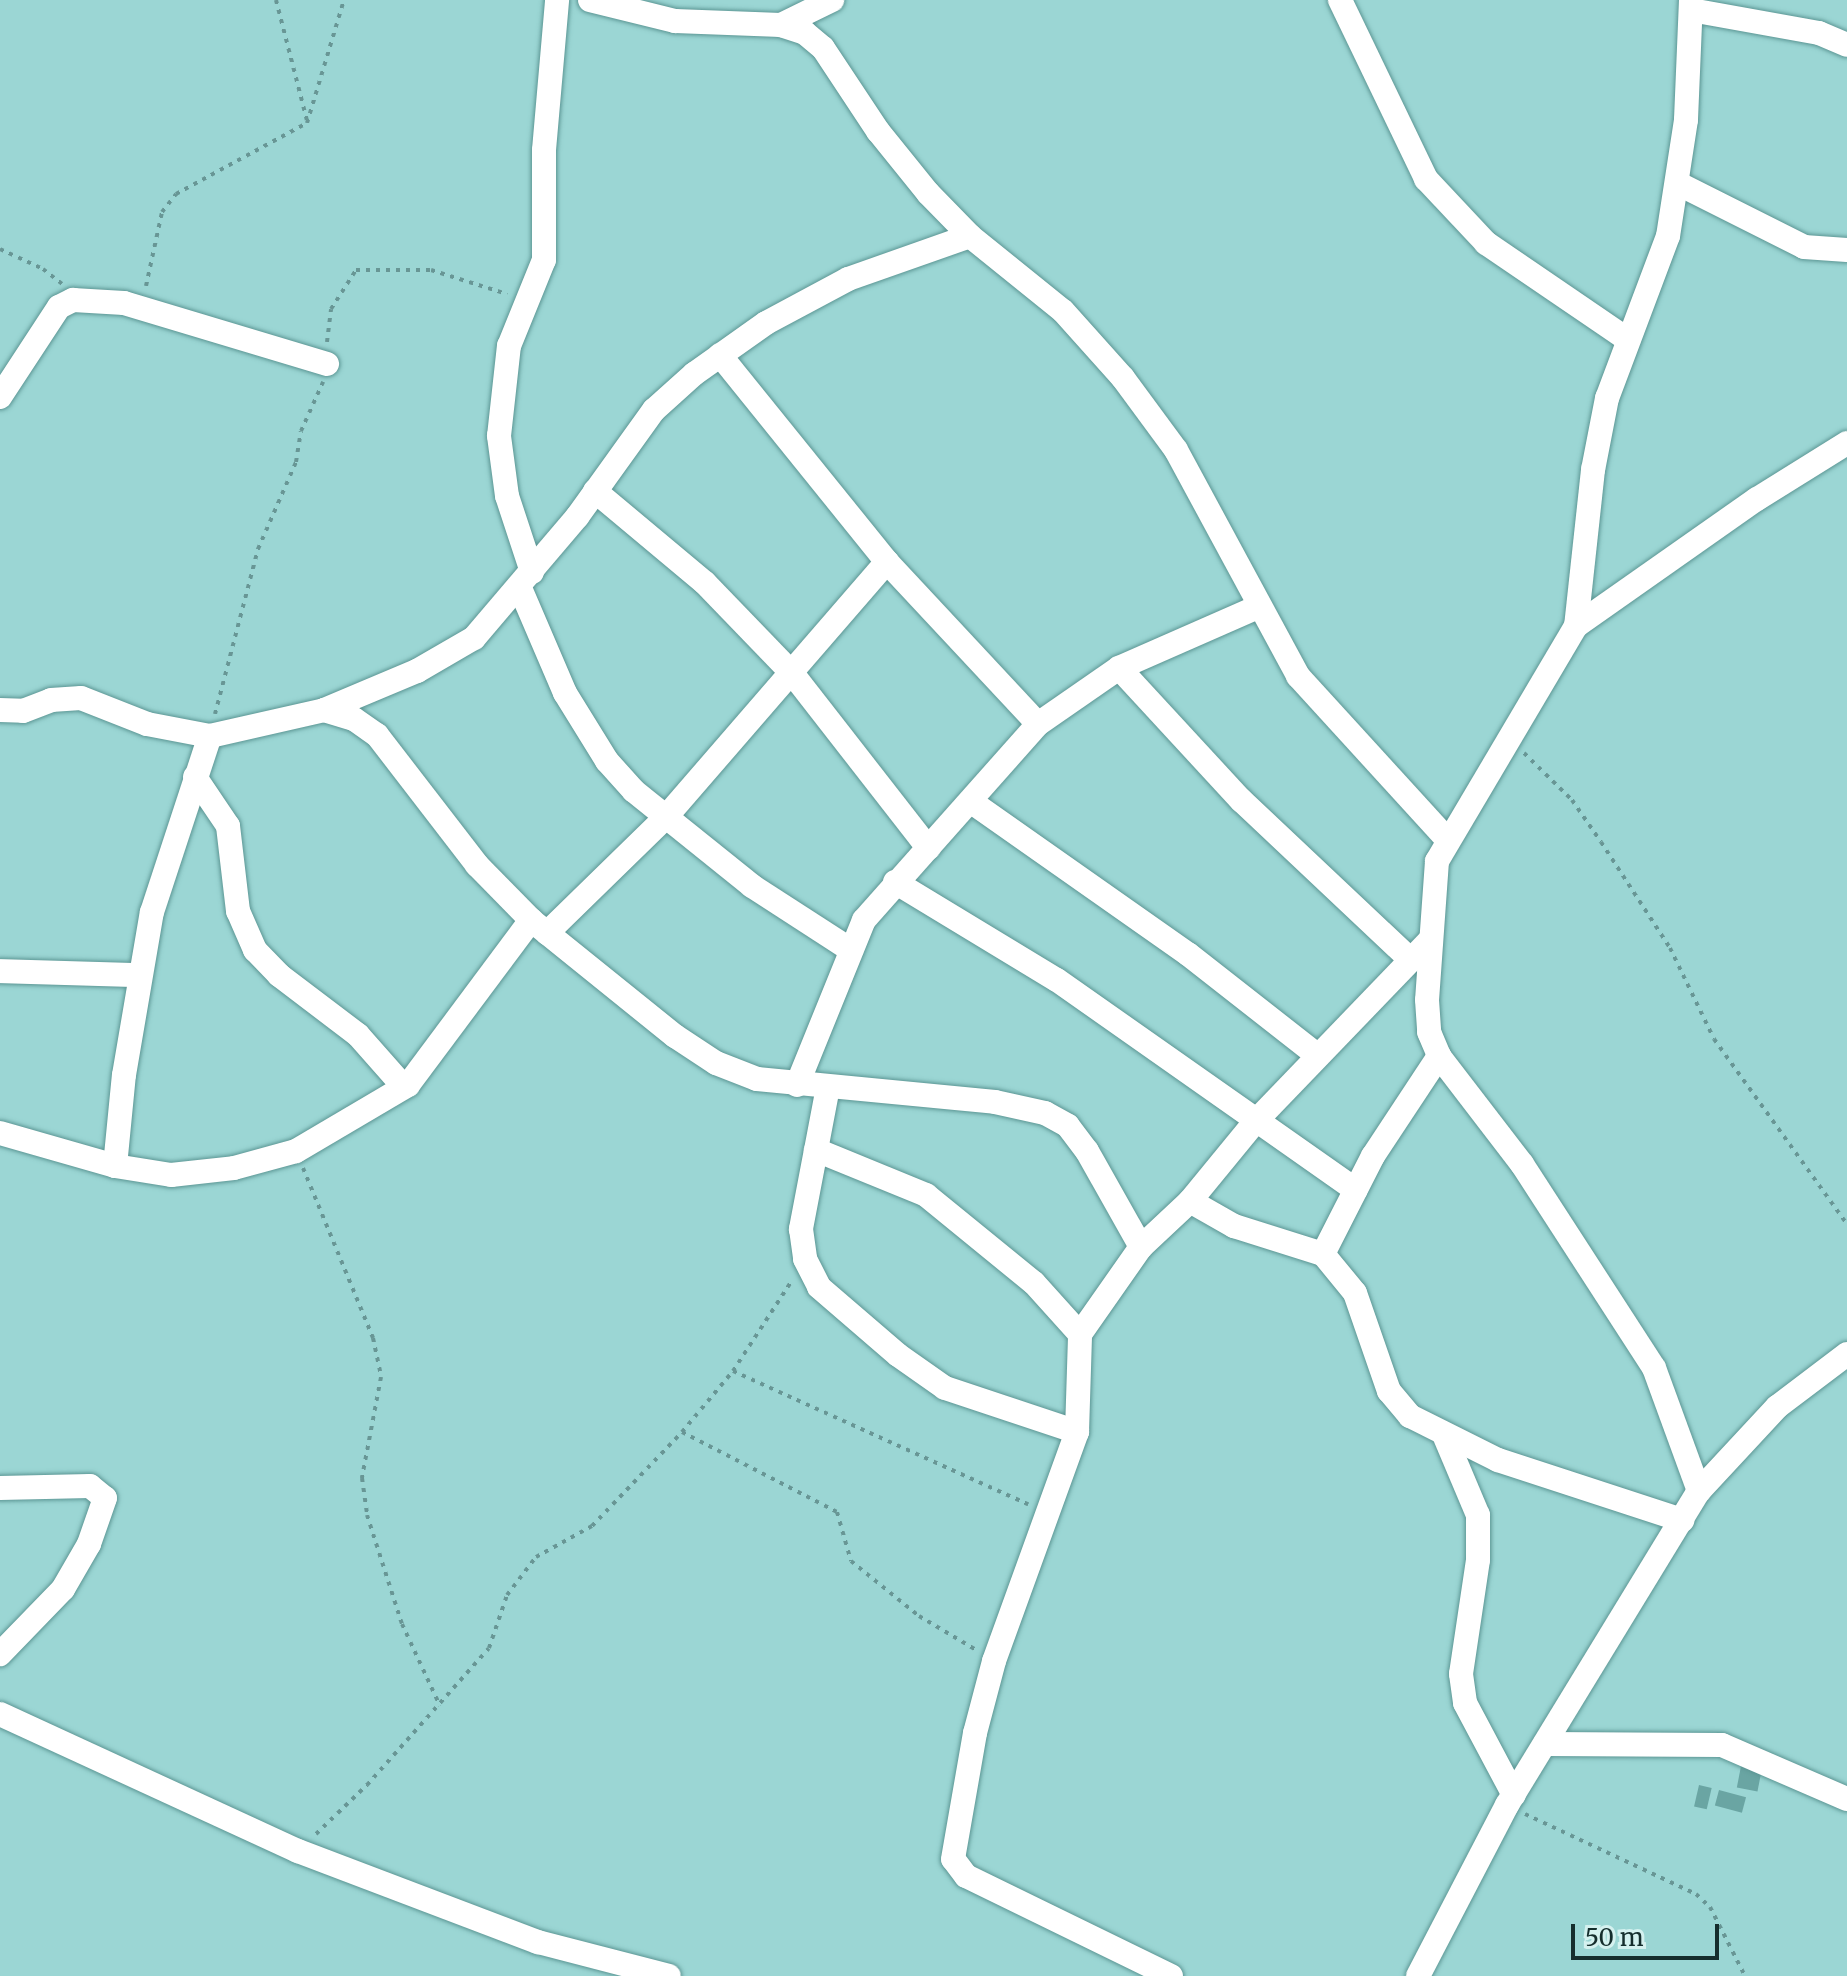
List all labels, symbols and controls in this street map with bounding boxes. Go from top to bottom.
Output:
scale bar [1575,1908,1723,1958]
text: 50 m [1585,1922,1644,1953]

